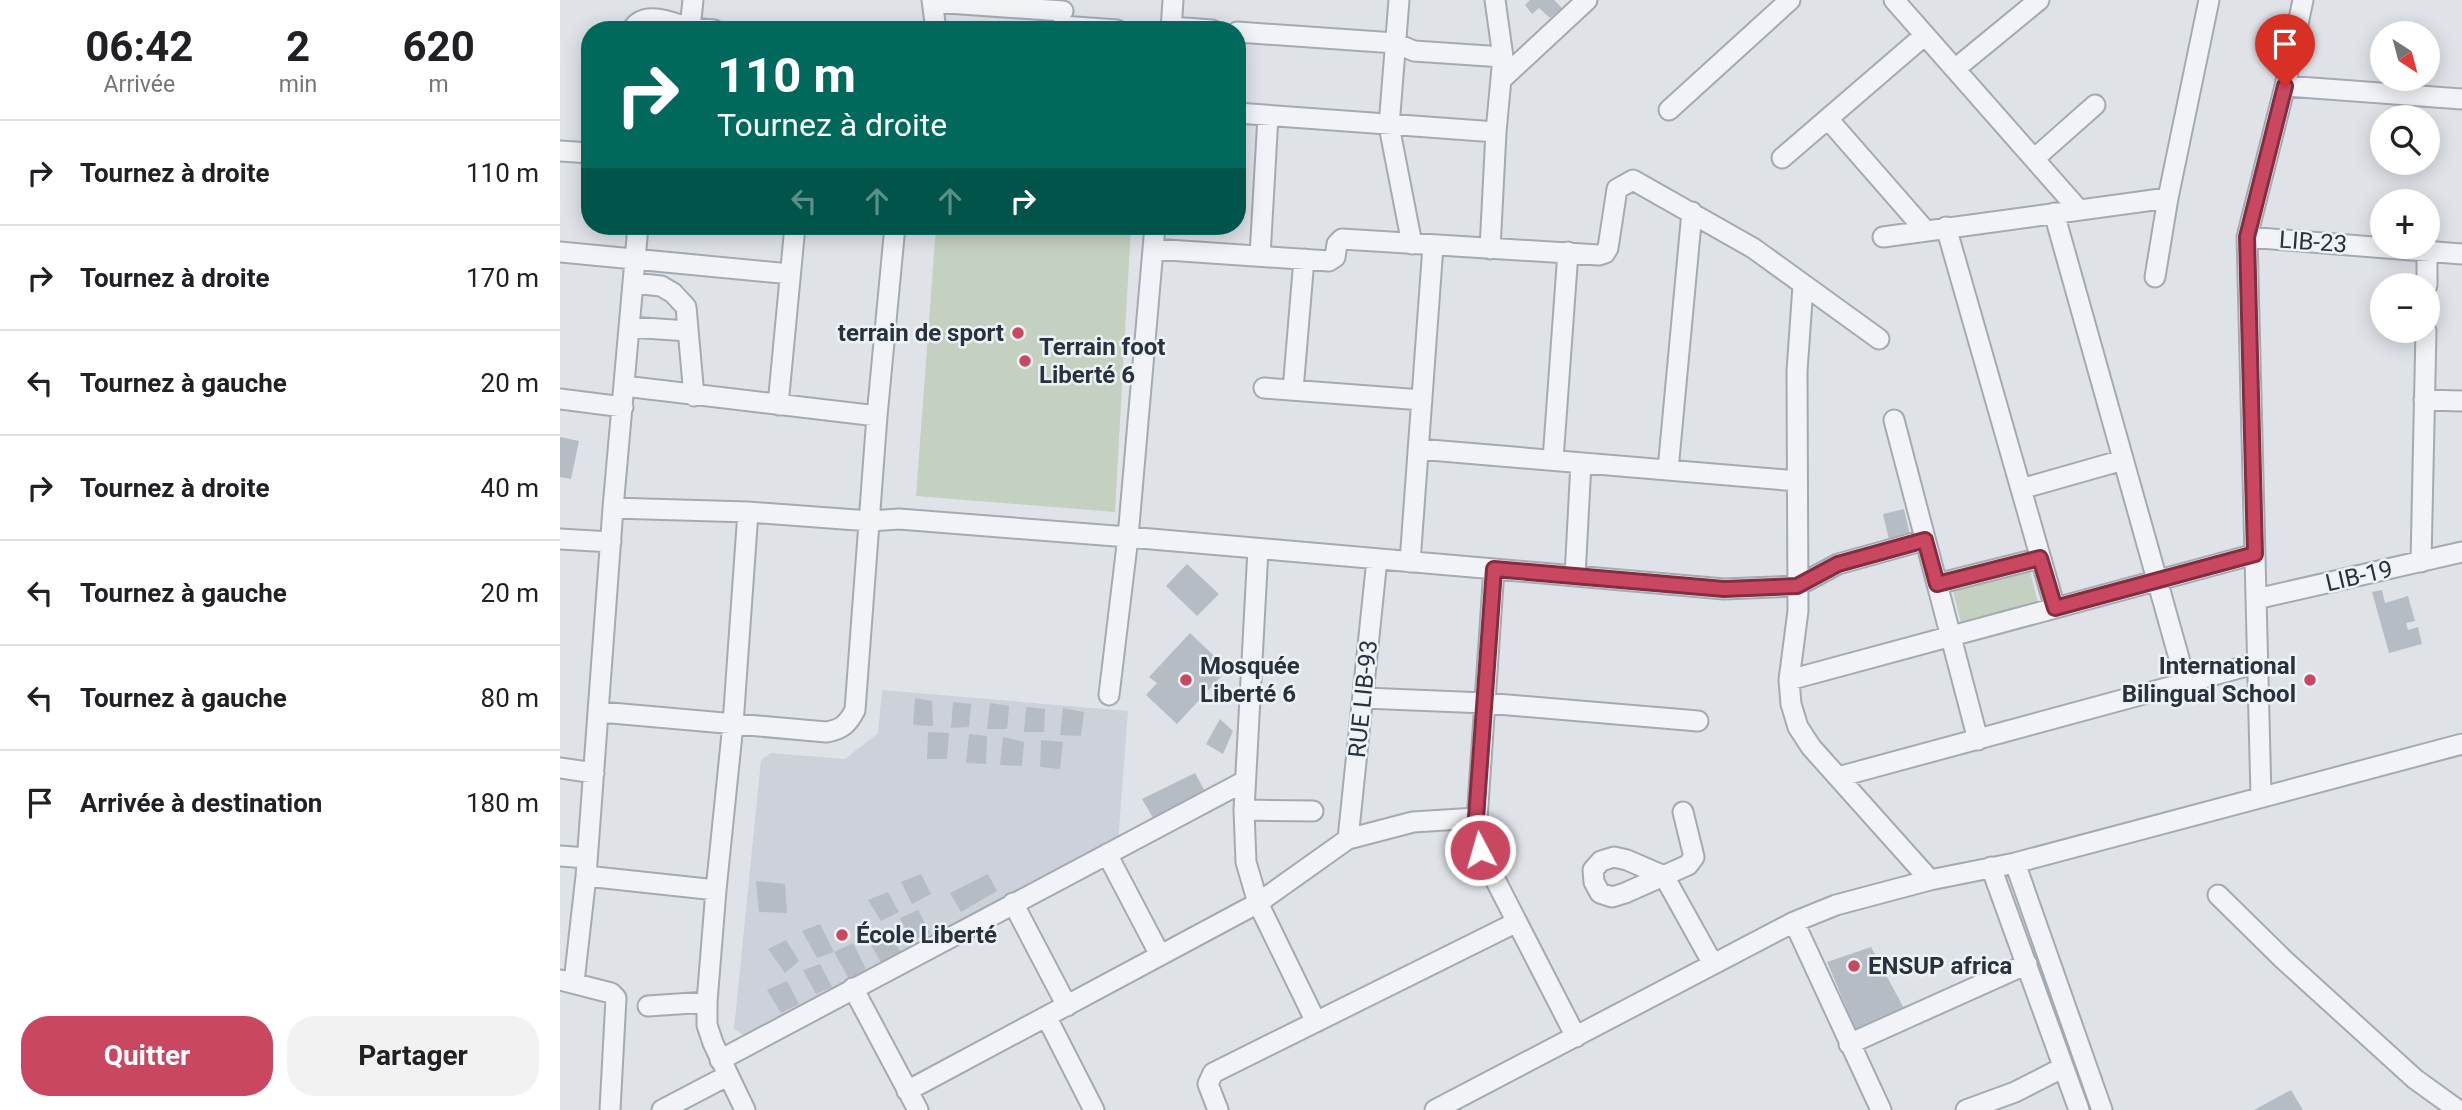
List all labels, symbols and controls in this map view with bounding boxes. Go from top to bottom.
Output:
pin [2255,14,2315,86]
north arrow [2370,21,2440,91]
map controls [2370,21,2440,343]
text: 06:42 [85,22,193,71]
text: 2 [286,22,310,71]
text: 620 [402,22,475,71]
icon: arrive [2266,25,2304,63]
text: 110 m [717,47,856,104]
icon: right [602,49,693,140]
text: Arrivée [104,71,175,98]
text: min [279,71,317,98]
text: m [429,71,449,98]
button: search [2370,105,2440,175]
text: Tournez à droite [717,106,947,144]
icon: right [21,154,59,192]
text: Tournez à droite [80,158,270,188]
text: 110 m [466,158,539,188]
icon: left [785,182,823,220]
icon: ahead [858,182,896,220]
icon: ahead [931,182,969,220]
icon: right [1004,182,1042,220]
button: + [2370,189,2440,259]
street label: LIB-23 [2278,226,2348,258]
icon: right [21,259,59,297]
text: Tournez à droite [80,263,270,293]
text: 170 m [466,263,539,293]
button: − [2370,273,2440,343]
place label: terrain de sport [838,319,1004,347]
marker: terrain de sport [1010,325,1026,341]
place label: Terrain foot Liberté 6 [1039,333,1165,389]
marker: Terrain foot Liberté 6 [1017,353,1033,369]
icon: left [21,364,59,402]
text: Tournez à gauche [80,368,287,398]
text: 20 m [481,368,539,398]
icon: right [21,469,59,507]
text: Tournez à droite [80,473,270,503]
text: 40 m [481,473,539,503]
street label: LIB-19 [2323,555,2395,597]
icon: left [21,574,59,612]
text: Tournez à gauche [80,578,287,608]
text: 20 m [481,578,539,608]
street label: RUE LIB-93 [1343,639,1383,759]
place label: Mosquée Liberté 6 [1200,652,1300,708]
place label: International Bilingual School [2122,652,2296,708]
marker: Mosquée Liberté 6 [1178,672,1194,688]
marker: International Bilingual School [2302,672,2318,688]
icon: left [21,679,59,717]
text: Tournez à gauche [80,683,287,713]
text: 80 m [481,683,539,713]
icon: arrive [21,784,59,822]
text: Arrivée à destination [80,788,322,818]
text: 180 m [466,788,539,818]
position arrow [1443,813,1517,887]
place label: École Liberté [856,921,997,949]
marker: École Liberté [834,927,850,943]
place label: ENSUP africa [1868,952,2013,980]
marker: ENSUP africa [1846,958,1862,974]
button: Quitter [21,1016,273,1096]
button: Partager [287,1016,539,1096]

